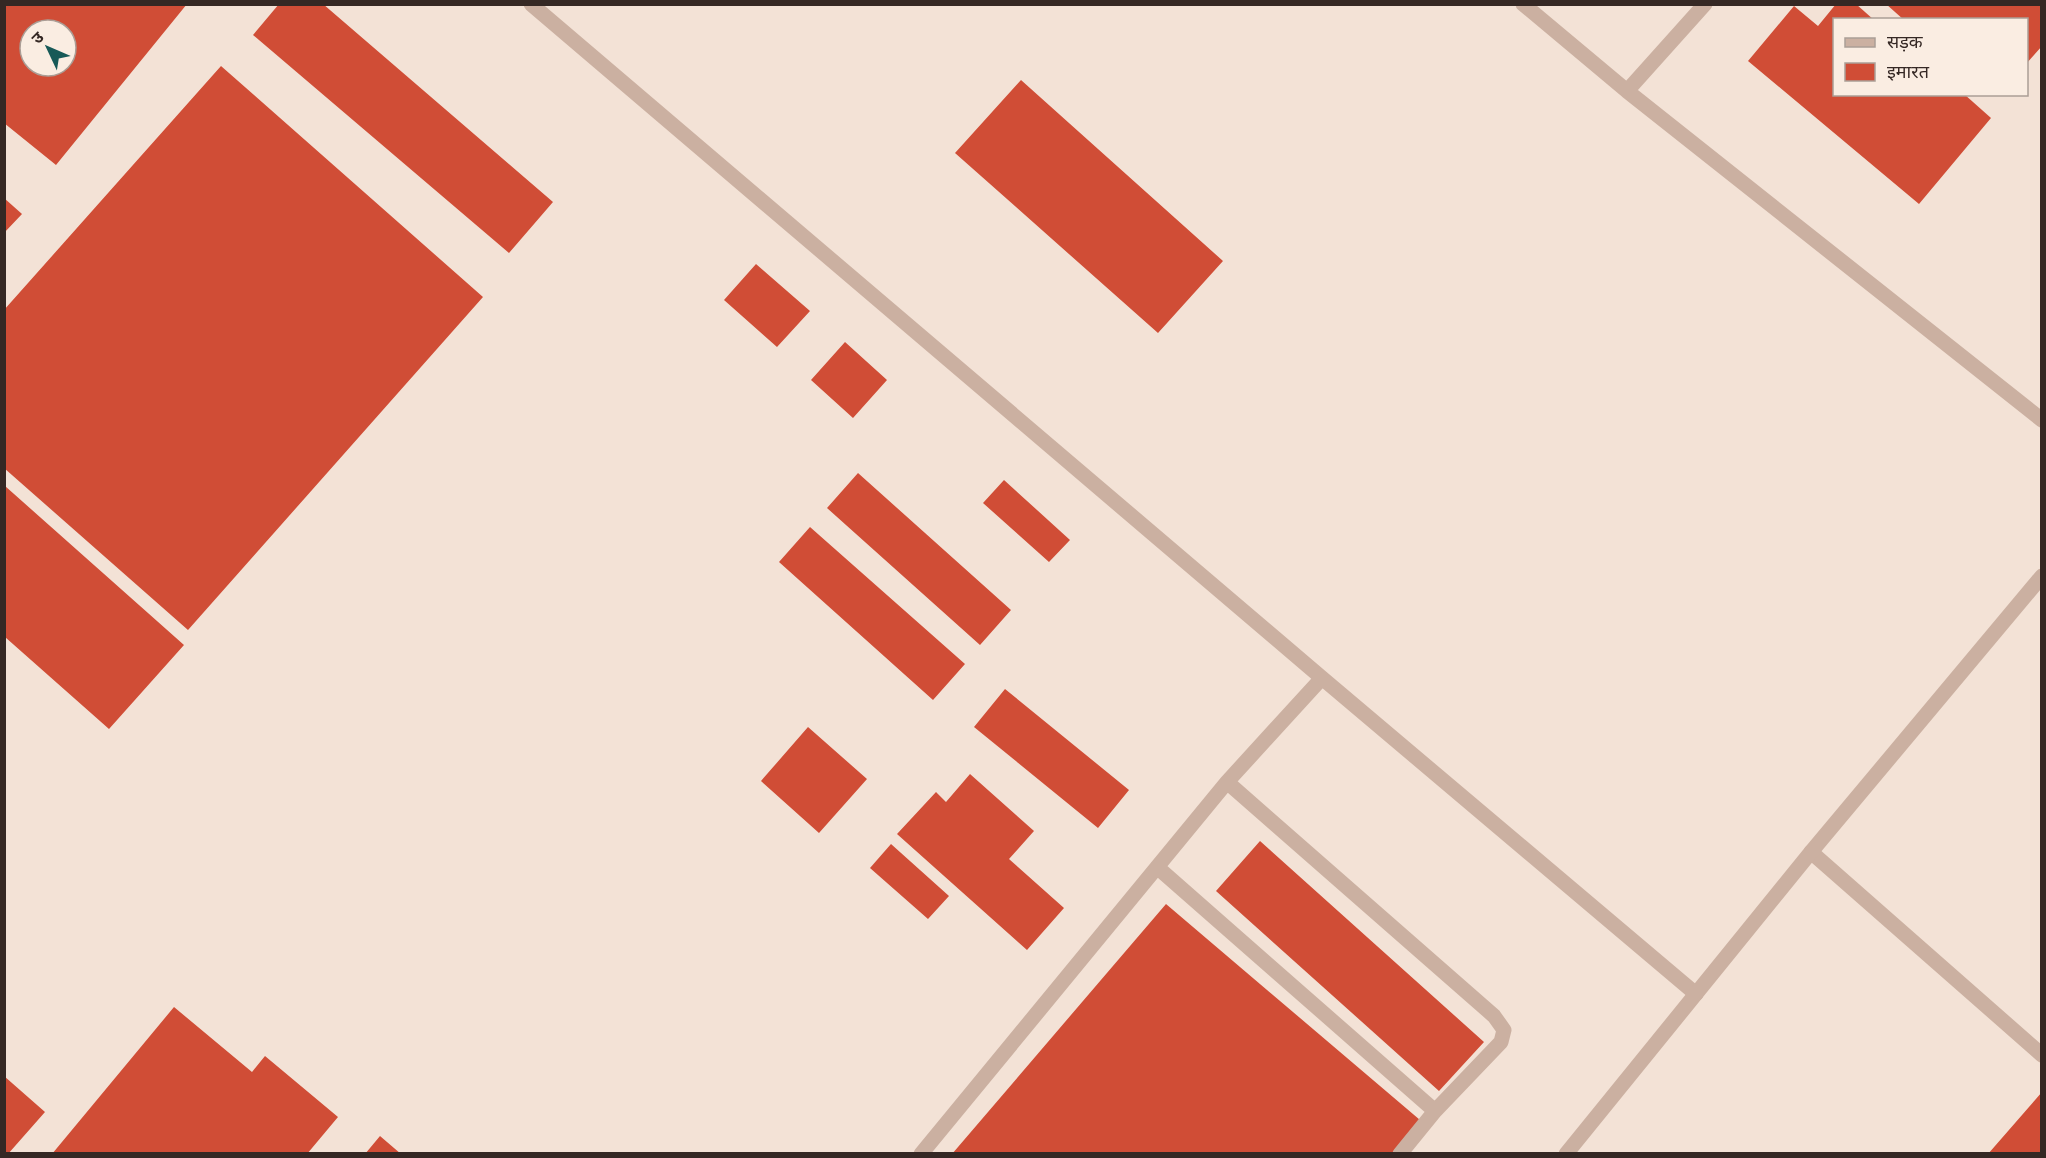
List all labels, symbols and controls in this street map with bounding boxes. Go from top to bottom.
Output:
north arrow [18,18,78,78]
legend [1833,18,2028,96]
text: उ [26,26,49,49]
text: सड़क [1887,29,1924,53]
text: इमारत [1887,59,1930,83]

